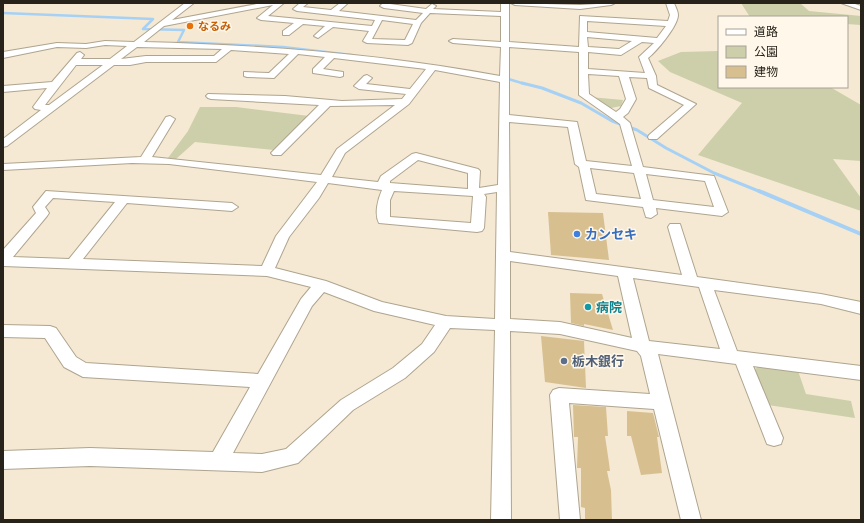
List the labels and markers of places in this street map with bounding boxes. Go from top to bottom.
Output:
place label: なるみ [198,18,231,34]
marker: なるみ [185,21,195,31]
place label: カンセキ [585,225,637,244]
marker: カンセキ [572,229,582,239]
place label: 病院 [596,298,622,317]
marker: 病院 [583,302,593,312]
place label: 栃木銀行 [572,352,624,371]
marker: 栃木銀行 [559,356,569,366]

